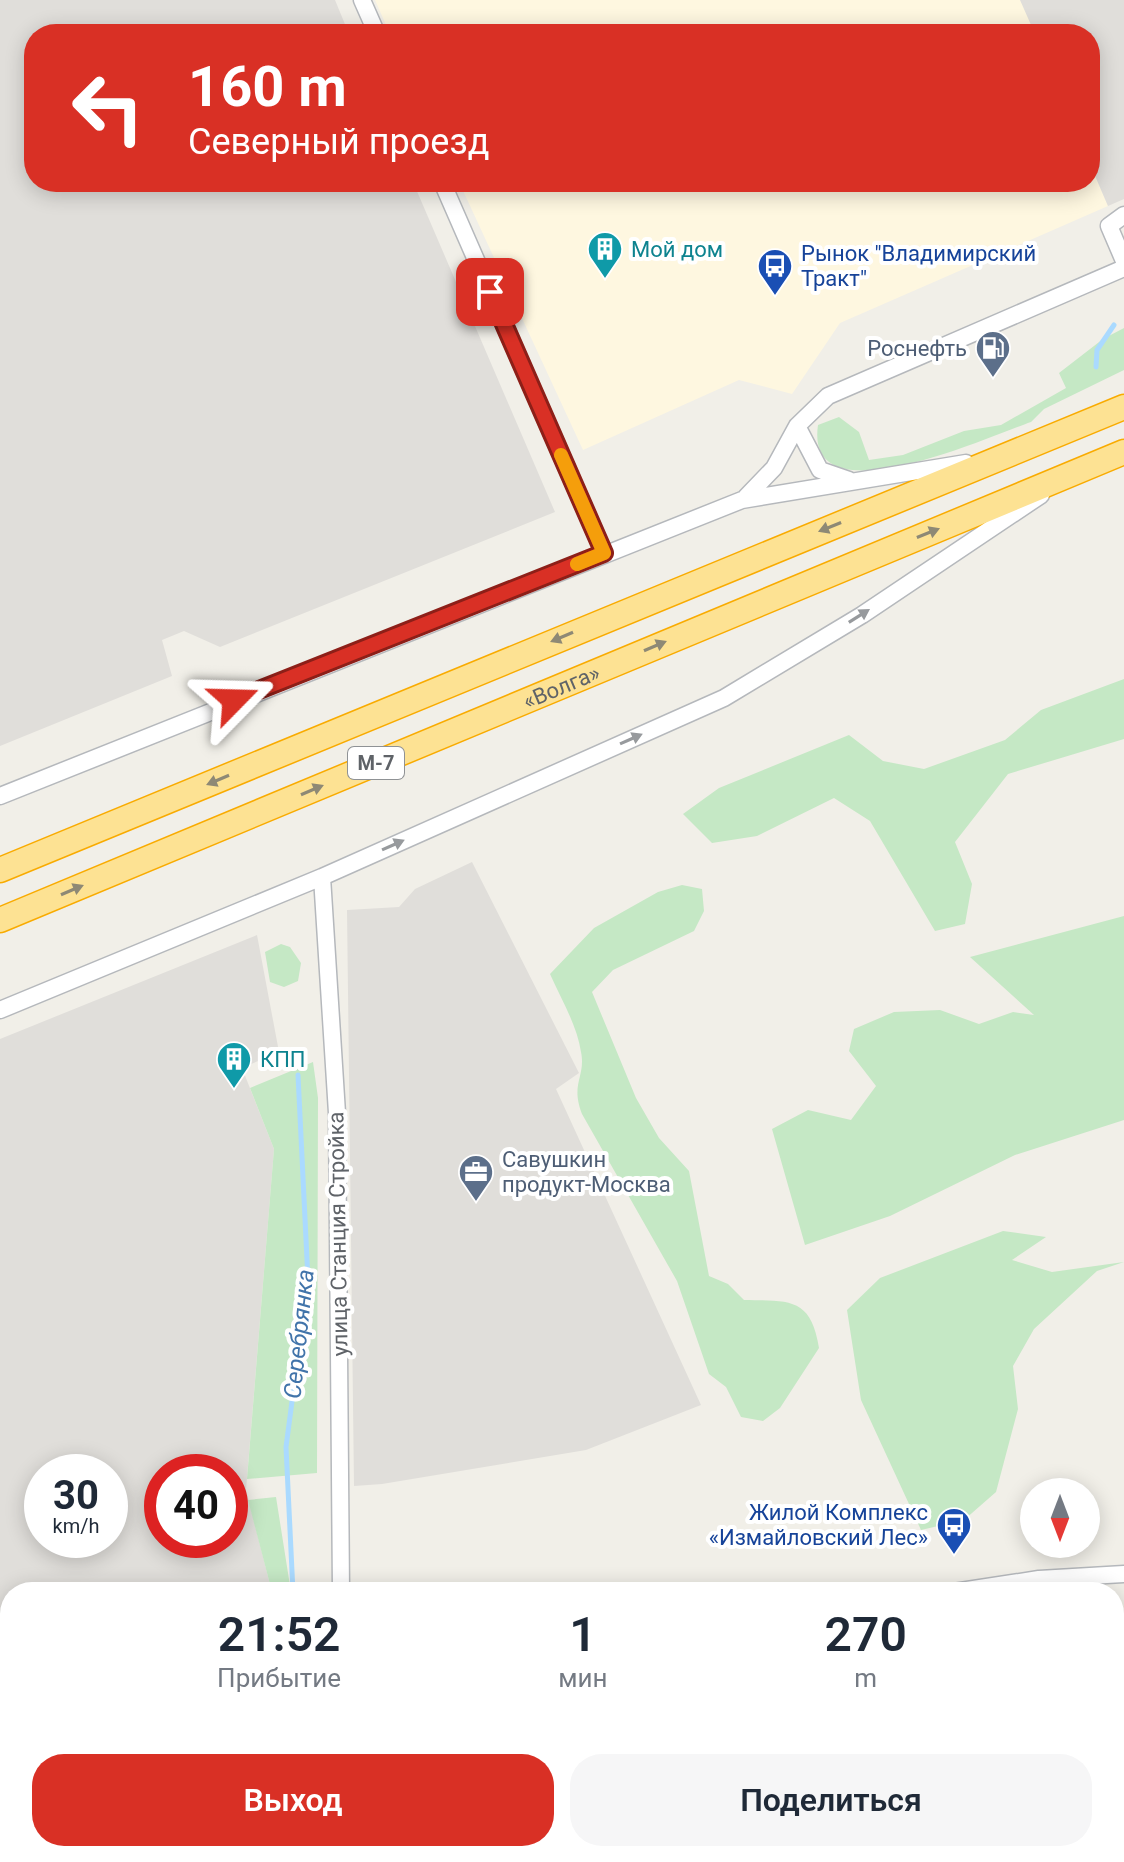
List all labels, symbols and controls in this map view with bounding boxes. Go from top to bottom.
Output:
text: 160 m [188,54,347,120]
icon: left [56,56,160,160]
text: Северный проезд [188,121,489,163]
building icon: Мой дом [586,230,624,280]
place label: Мой дом [631,237,723,262]
place label: Рынок "Владимирский Тракт" [801,241,1036,291]
bus stop icon: Рынок "Владимирский Тракт" [756,247,794,297]
pin [456,258,524,326]
icon: arrive [468,270,512,314]
fuel station icon: Роснефть [974,329,1012,379]
place label: Роснефть [867,336,967,361]
one-way arrow [818,521,842,534]
one-way arrow [916,526,940,539]
one-way arrow [848,610,870,624]
one-way arrow [550,631,574,644]
one-way arrow [643,640,667,653]
position arrow [192,658,276,742]
street label: «Волга» [519,659,603,713]
one-way arrow [619,733,642,746]
road number: М-7 [348,747,404,779]
one-way arrow [206,773,230,786]
one-way arrow [300,783,324,796]
one-way arrow [381,839,405,852]
one-way arrow [60,883,84,896]
building icon: КПП [215,1040,253,1090]
place label: КПП [260,1047,306,1072]
street label: улица Станция Стройка [323,1111,353,1357]
place label: Савушкин продукт-Москва [502,1147,671,1197]
office icon: Савушкин продукт-Москва [457,1153,495,1203]
water label: Серебрянка [278,1268,320,1400]
speed limit sign: 40 [144,1454,248,1558]
text: 30 [53,1472,99,1519]
north arrow [1020,1478,1100,1558]
map controls [1020,1478,1100,1558]
place label: Жилой Комплекс «Измайловский Лес» [709,1500,928,1550]
bus stop icon: Жилой Комплекс «Измайловский Лес» [935,1506,973,1556]
text: km/h [53,1514,99,1538]
text: 21:52 [218,1606,340,1663]
text: 1 [569,1606,597,1663]
text: 270 [825,1606,907,1663]
text: Прибытие [217,1663,341,1693]
text: мин [558,1663,608,1693]
text: m [854,1663,877,1693]
button: Выход [32,1754,554,1846]
button: Поделиться [570,1754,1092,1846]

